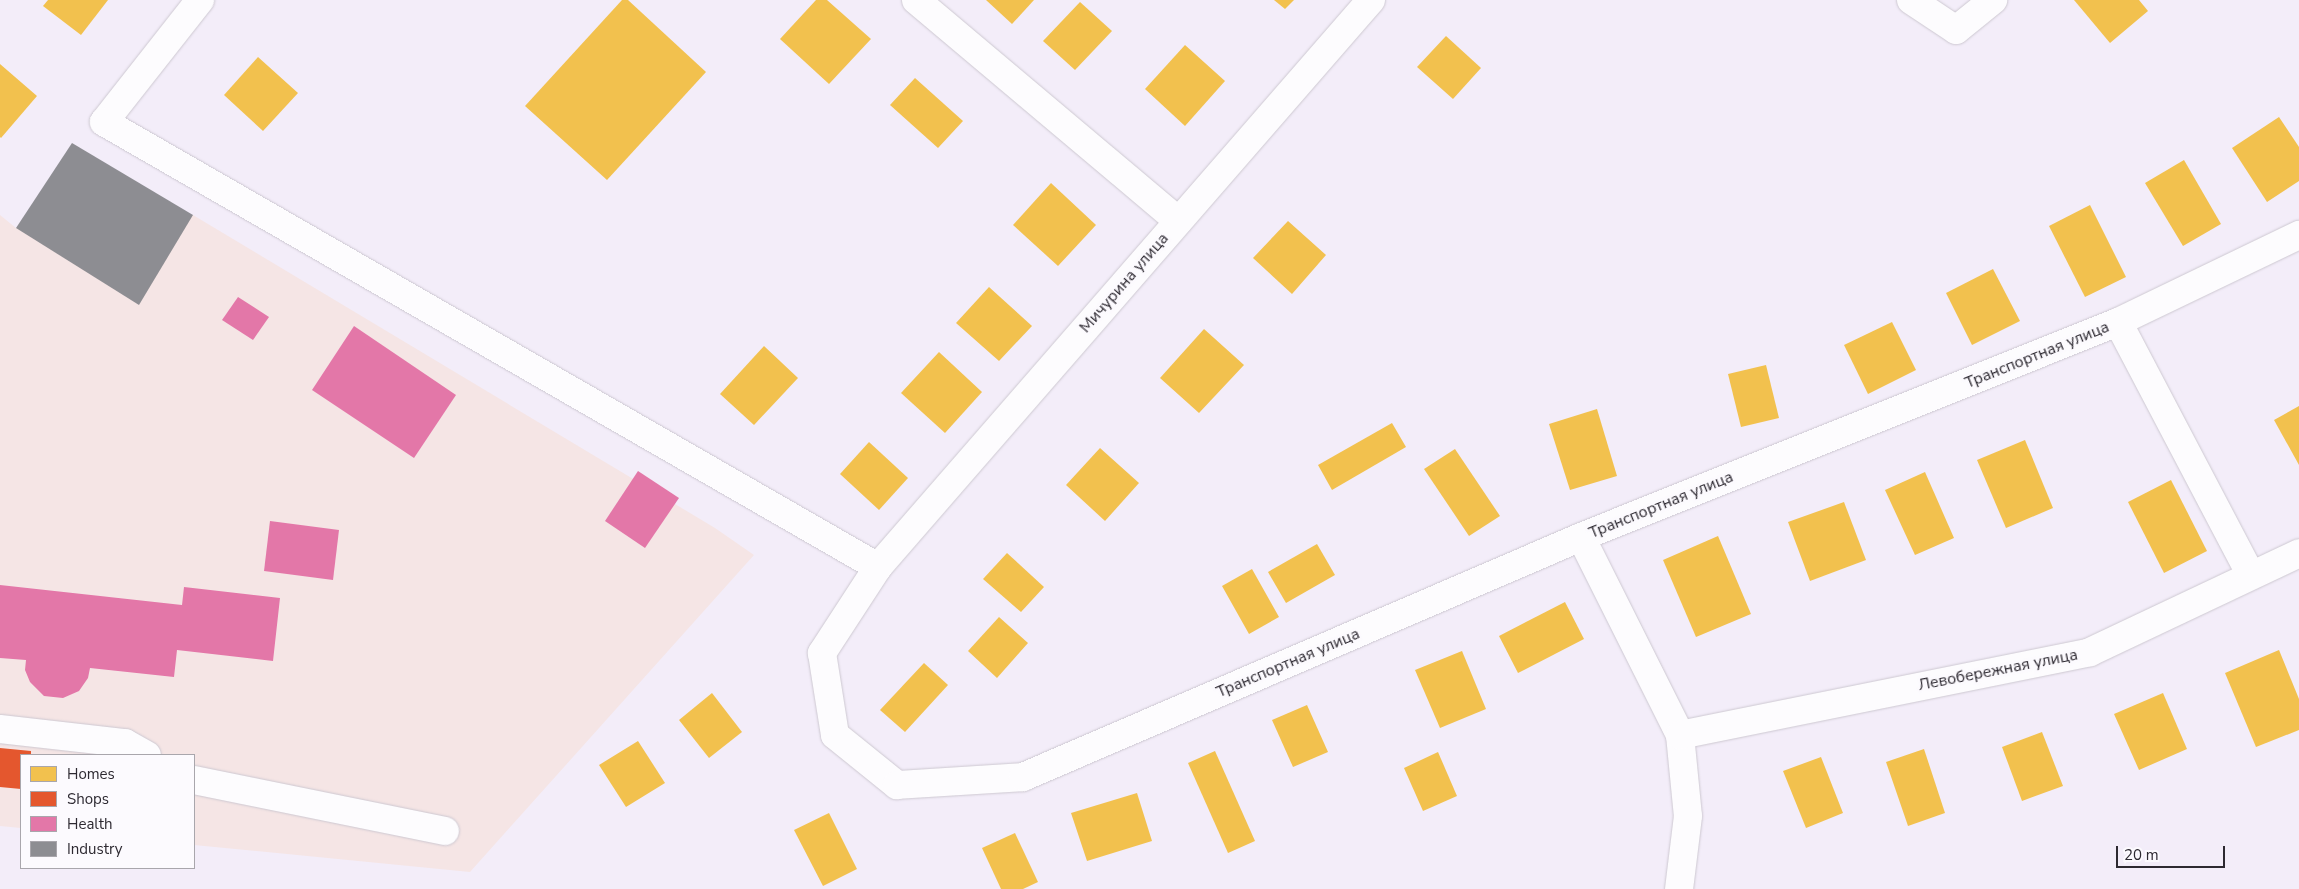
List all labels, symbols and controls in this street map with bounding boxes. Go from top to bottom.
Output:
street label: Мичурина улица [1075,229,1173,337]
street label: Транспортная улица [1962,317,2112,393]
street label: Транспортная улица [1586,467,1736,543]
street label: Транспортная улица [1213,624,1363,702]
street label: Левобережная улица [1917,645,2079,695]
legend [20,754,195,869]
text: Homes [67,764,115,784]
text: Shops [67,789,109,809]
text: Health [67,814,112,834]
scale bar [2119,836,2228,868]
text: Industry [67,839,122,859]
text: 20 m [2124,845,2159,865]

